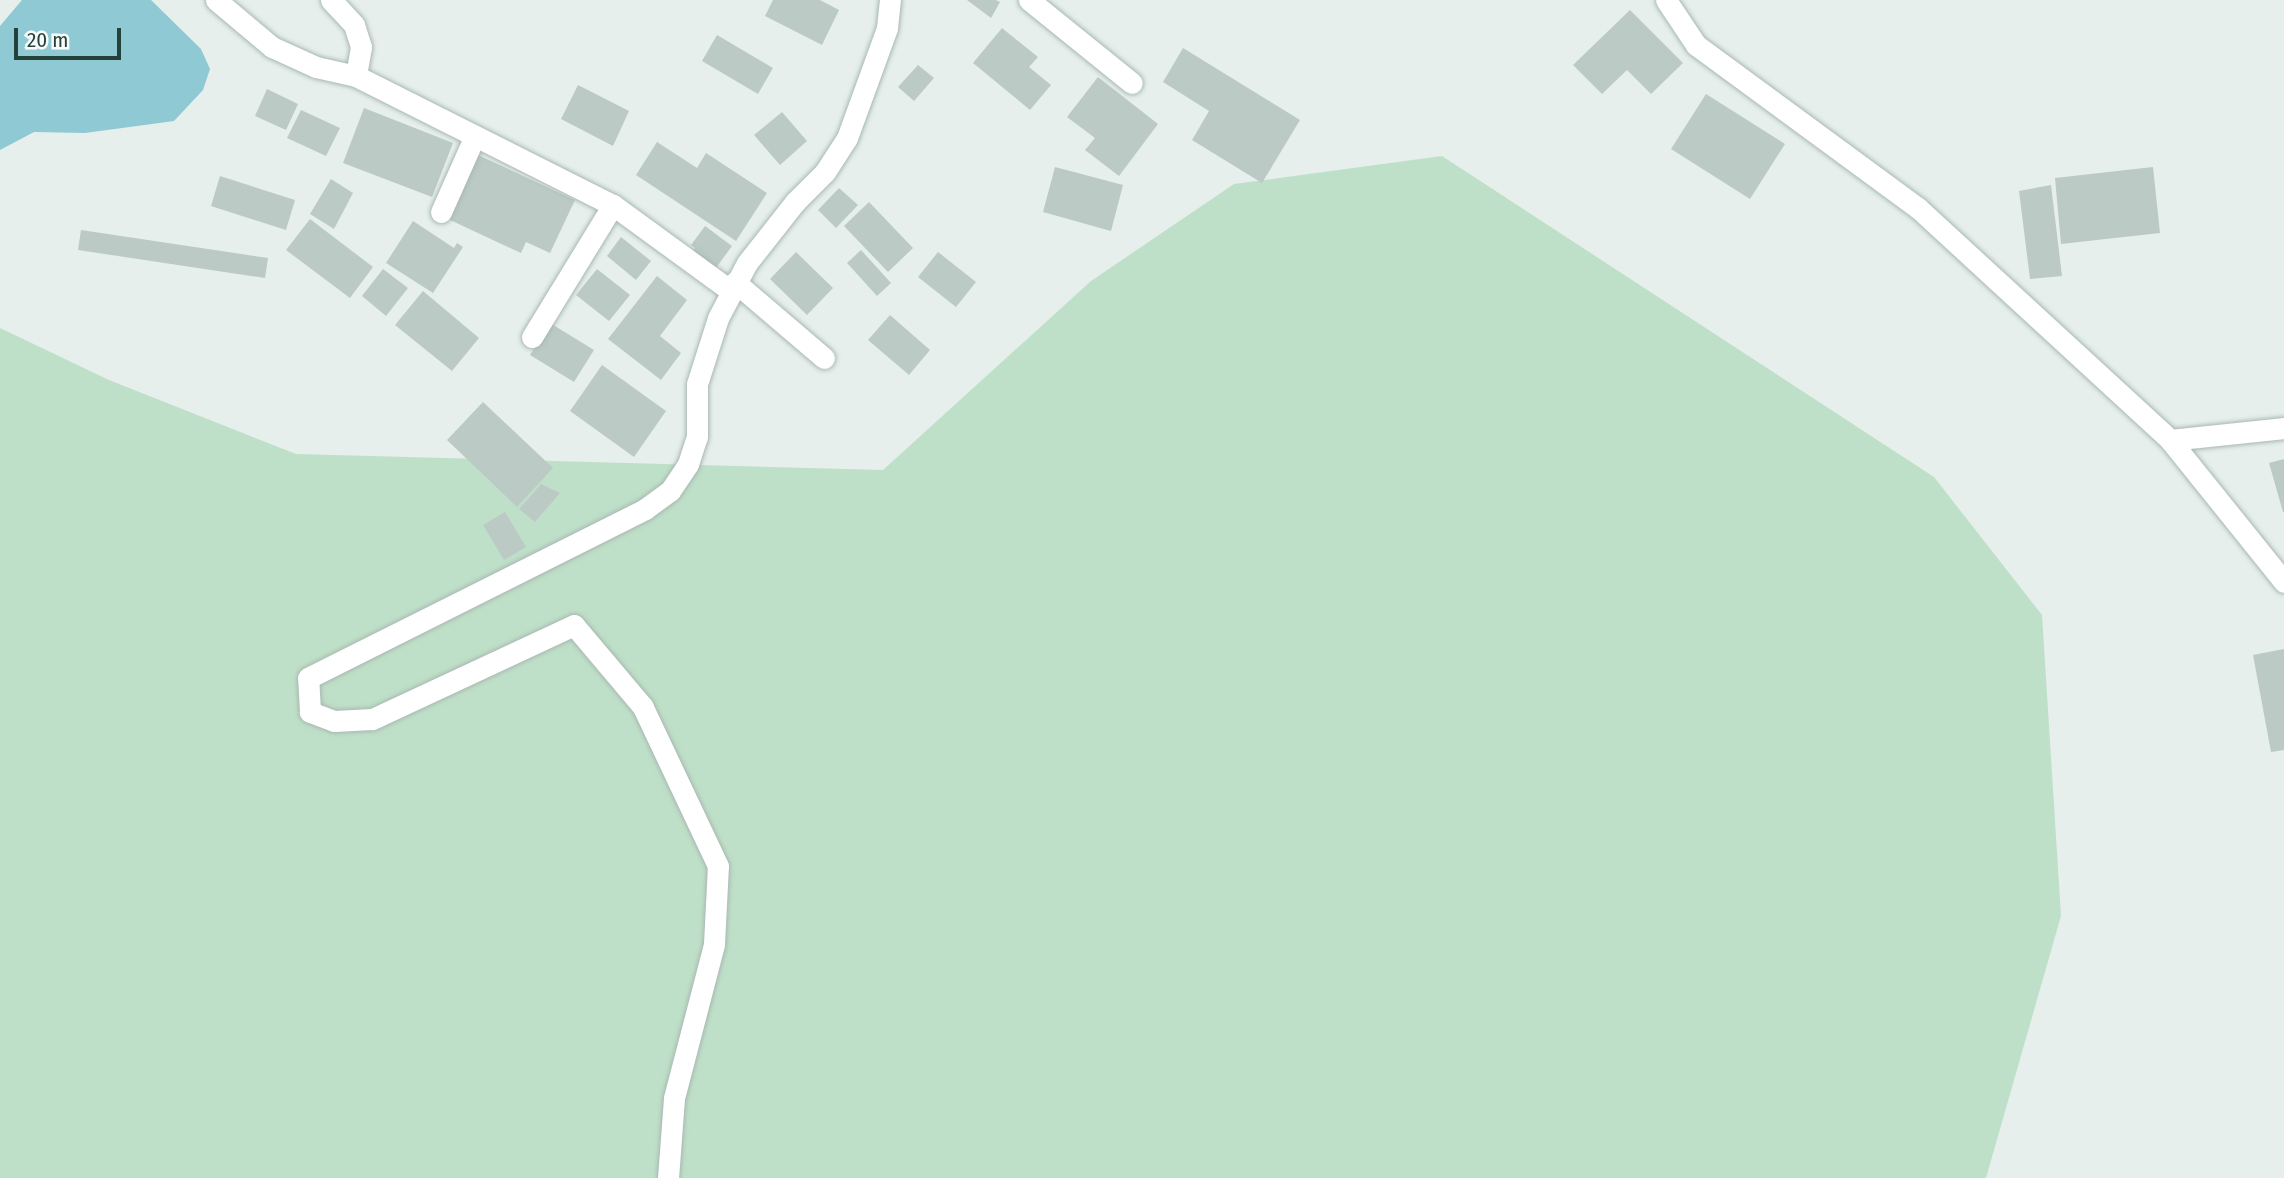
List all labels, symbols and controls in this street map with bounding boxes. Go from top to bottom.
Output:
scale bar [18,14,124,58]
text: 20 m [27,27,68,53]

